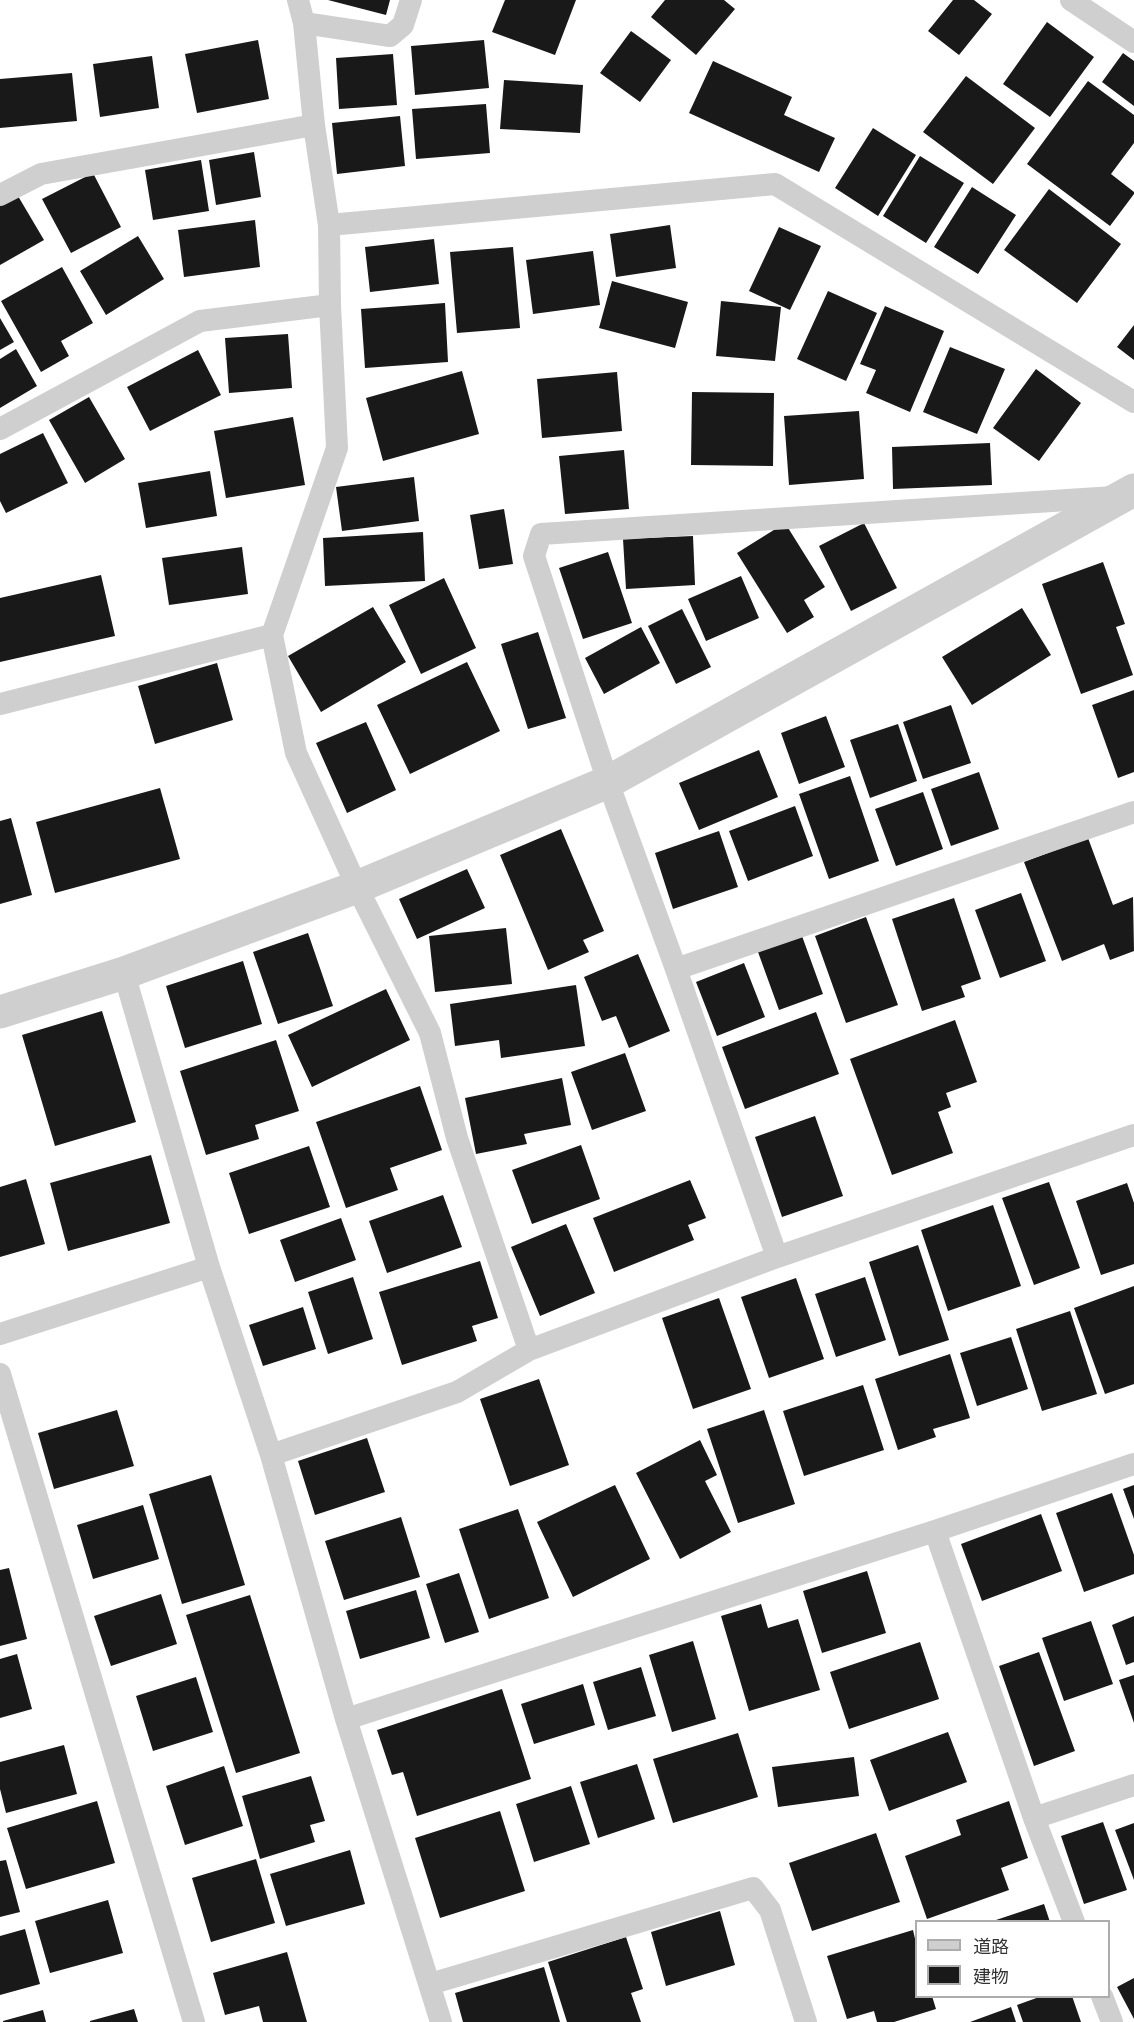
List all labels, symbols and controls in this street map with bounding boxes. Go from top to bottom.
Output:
legend [915,1920,1110,1998]
text: 道路 [973,1936,1009,1957]
text: 建物 [973,1966,1009,1987]

